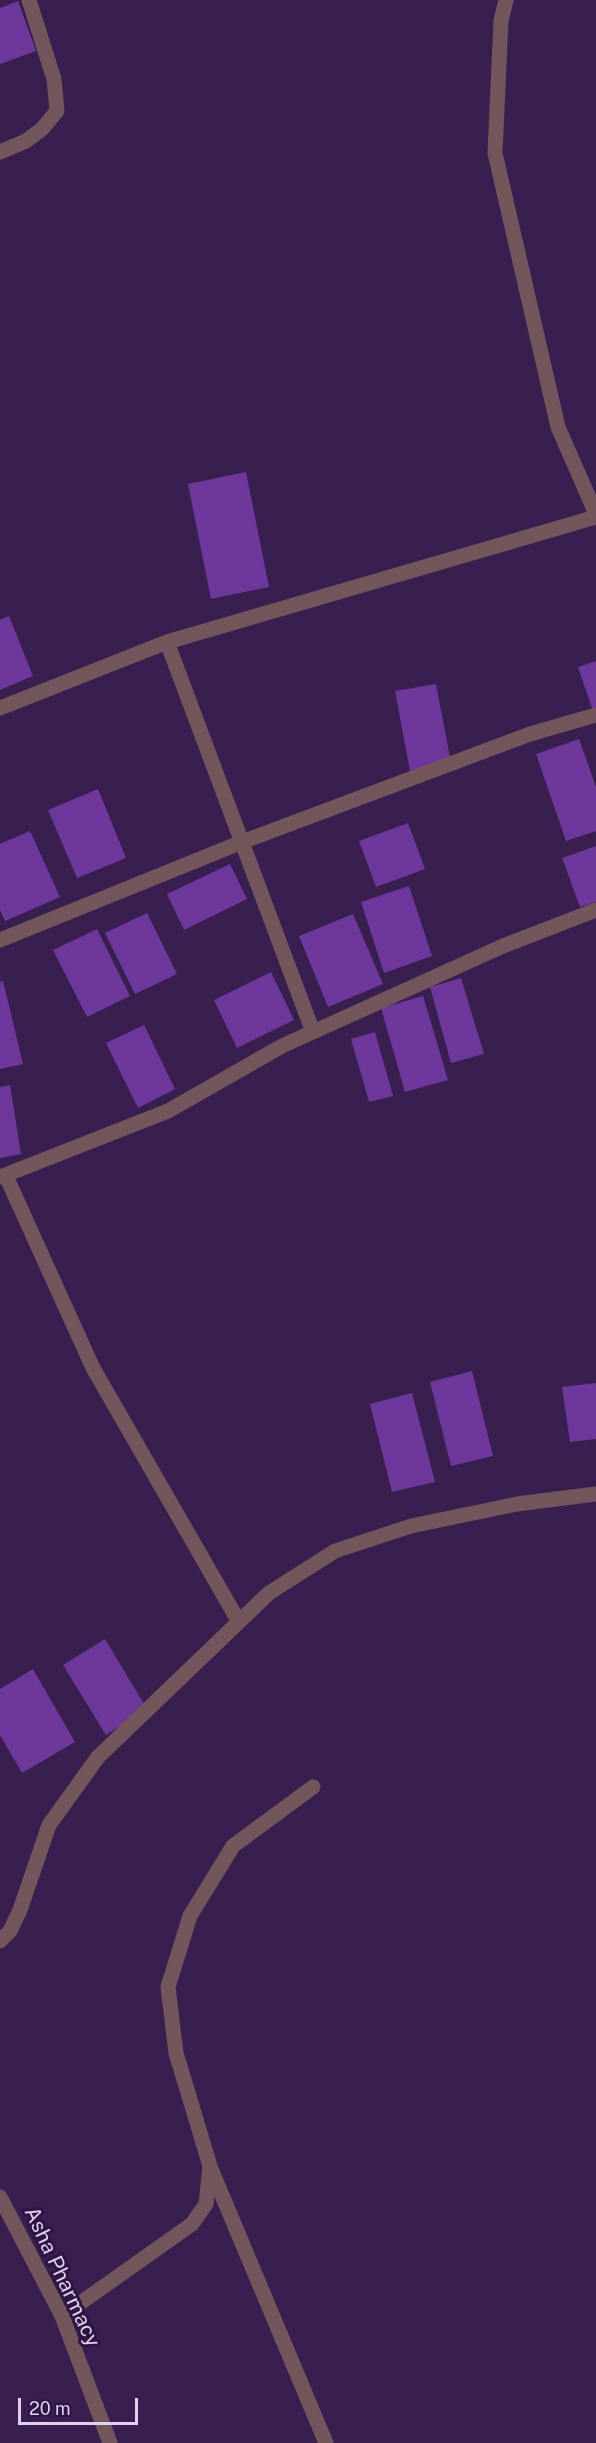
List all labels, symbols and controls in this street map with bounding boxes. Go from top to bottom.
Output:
street label: Asha Pharmacy [19,2203,105,2351]
scale bar [21,2386,141,2424]
text: 20 m [29,2398,71,2419]

